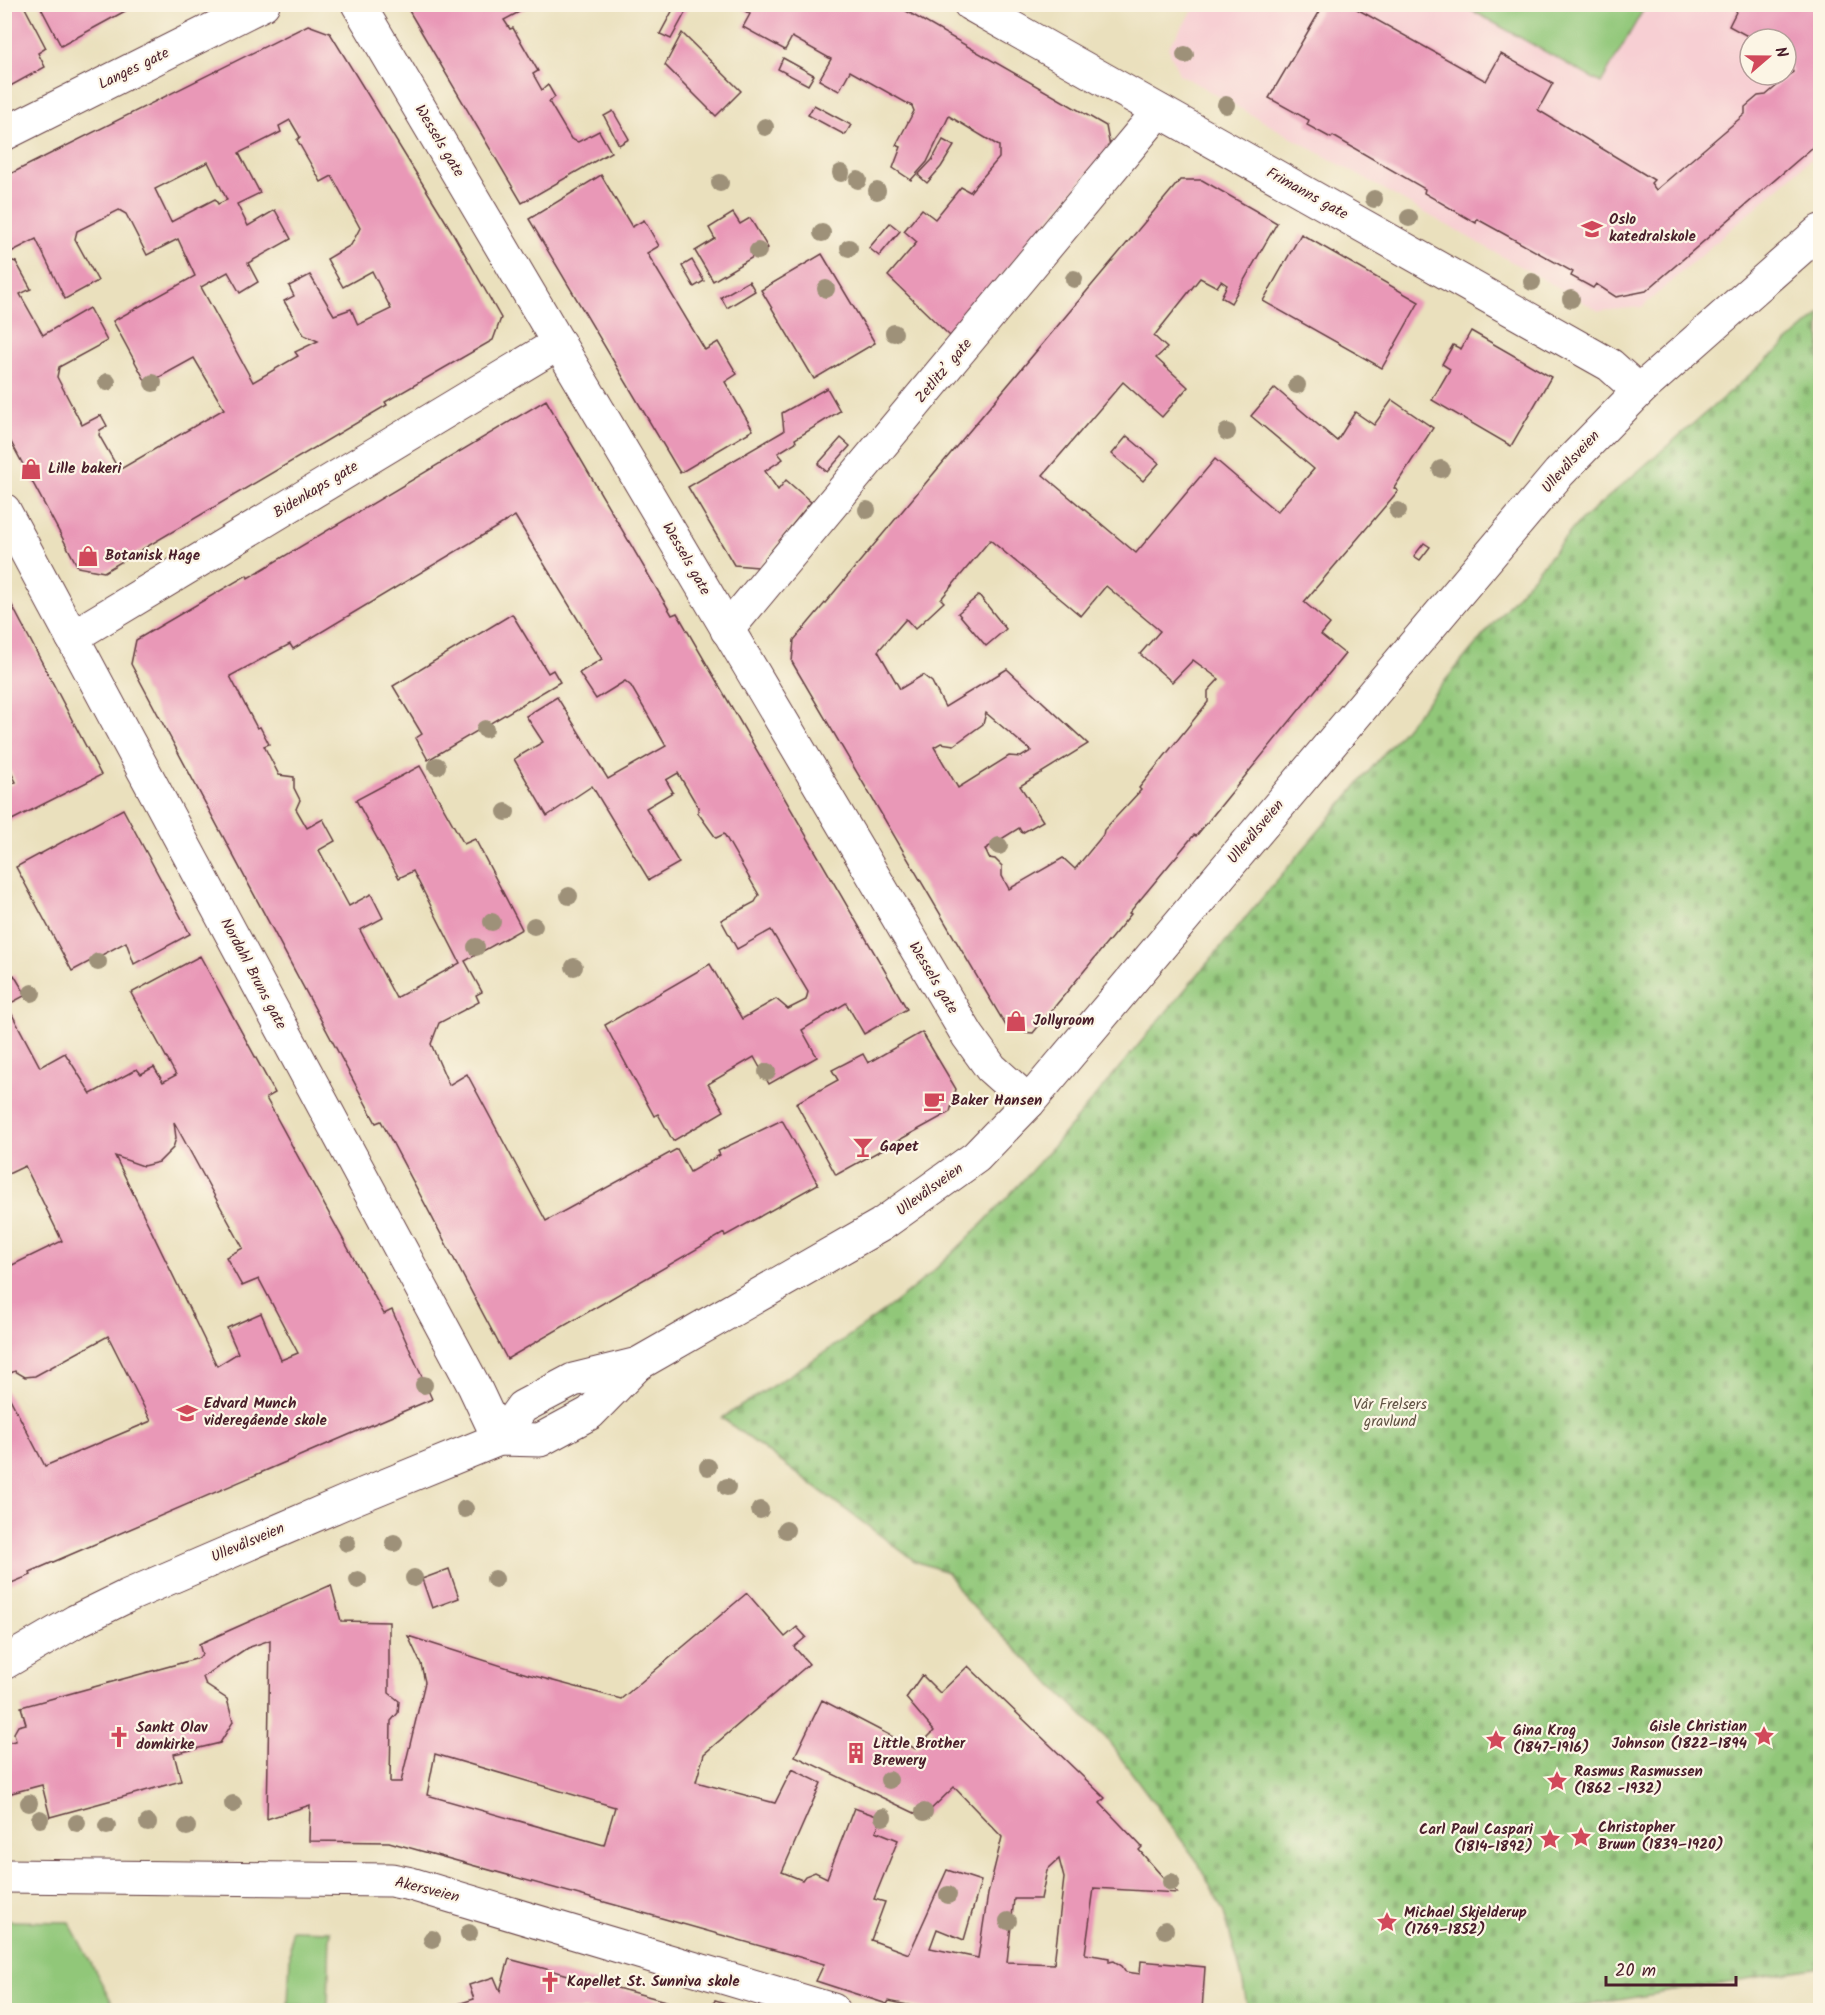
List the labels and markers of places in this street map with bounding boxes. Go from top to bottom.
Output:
place label: Oslo katedralskole [1609,208,1697,249]
school or university icon: Oslo katedralskole [1580,217,1604,241]
shop icon: Lille bakeri [19,457,43,481]
place label: Lille bakeri [48,457,122,481]
shop icon: Botanisk Hage [76,544,100,568]
place label: Botanisk Hage [105,544,201,568]
shop icon: Jollyroom [1004,1009,1028,1033]
place label: Jollyroom [1033,1009,1094,1033]
cafe icon: Baker Hansen [922,1089,946,1113]
place label: Baker Hansen [951,1089,1042,1113]
bar icon: Gapet [851,1135,875,1159]
place label: Gapet [880,1135,919,1159]
place label: Edvard Munch videregående skole [204,1392,327,1433]
school or university icon: Edvard Munch videregående skole [175,1401,199,1425]
place label: Gisle Christian Johnson (1822–1894 [1612,1715,1747,1756]
place label: Sankt Olav domkirke [136,1716,208,1757]
place label: Gina Krog (1847-1916) [1513,1719,1590,1760]
place icon: Gisle Christian Johnson (1822–1894 [1752,1724,1776,1748]
church icon: Sankt Olav domkirke [107,1725,131,1749]
place icon: Gina Krog (1847-1916) [1484,1728,1508,1752]
place label: Little Brother Brewery [873,1732,966,1773]
building icon: Little Brother Brewery [844,1741,868,1765]
place label: Rasmus Rasmussen (1862 -1932) [1574,1760,1703,1801]
place icon: Rasmus Rasmussen (1862 -1932) [1545,1769,1569,1793]
place label: Christopher Bruun (1839–1920) [1598,1816,1724,1857]
place label: Carl Paul Caspari (1814-1892) [1419,1818,1534,1859]
place icon: Christopher Bruun (1839–1920) [1569,1825,1593,1849]
place icon: Carl Paul Caspari (1814-1892) [1538,1827,1562,1851]
place label: Michael Skjelderup (1769–1852) [1404,1901,1527,1942]
place icon: Michael Skjelderup (1769–1852) [1375,1910,1399,1934]
church icon: Kapellet St. Sunniva skole [538,1970,562,1994]
place label: Kapellet St. Sunniva skole [567,1970,740,1994]

